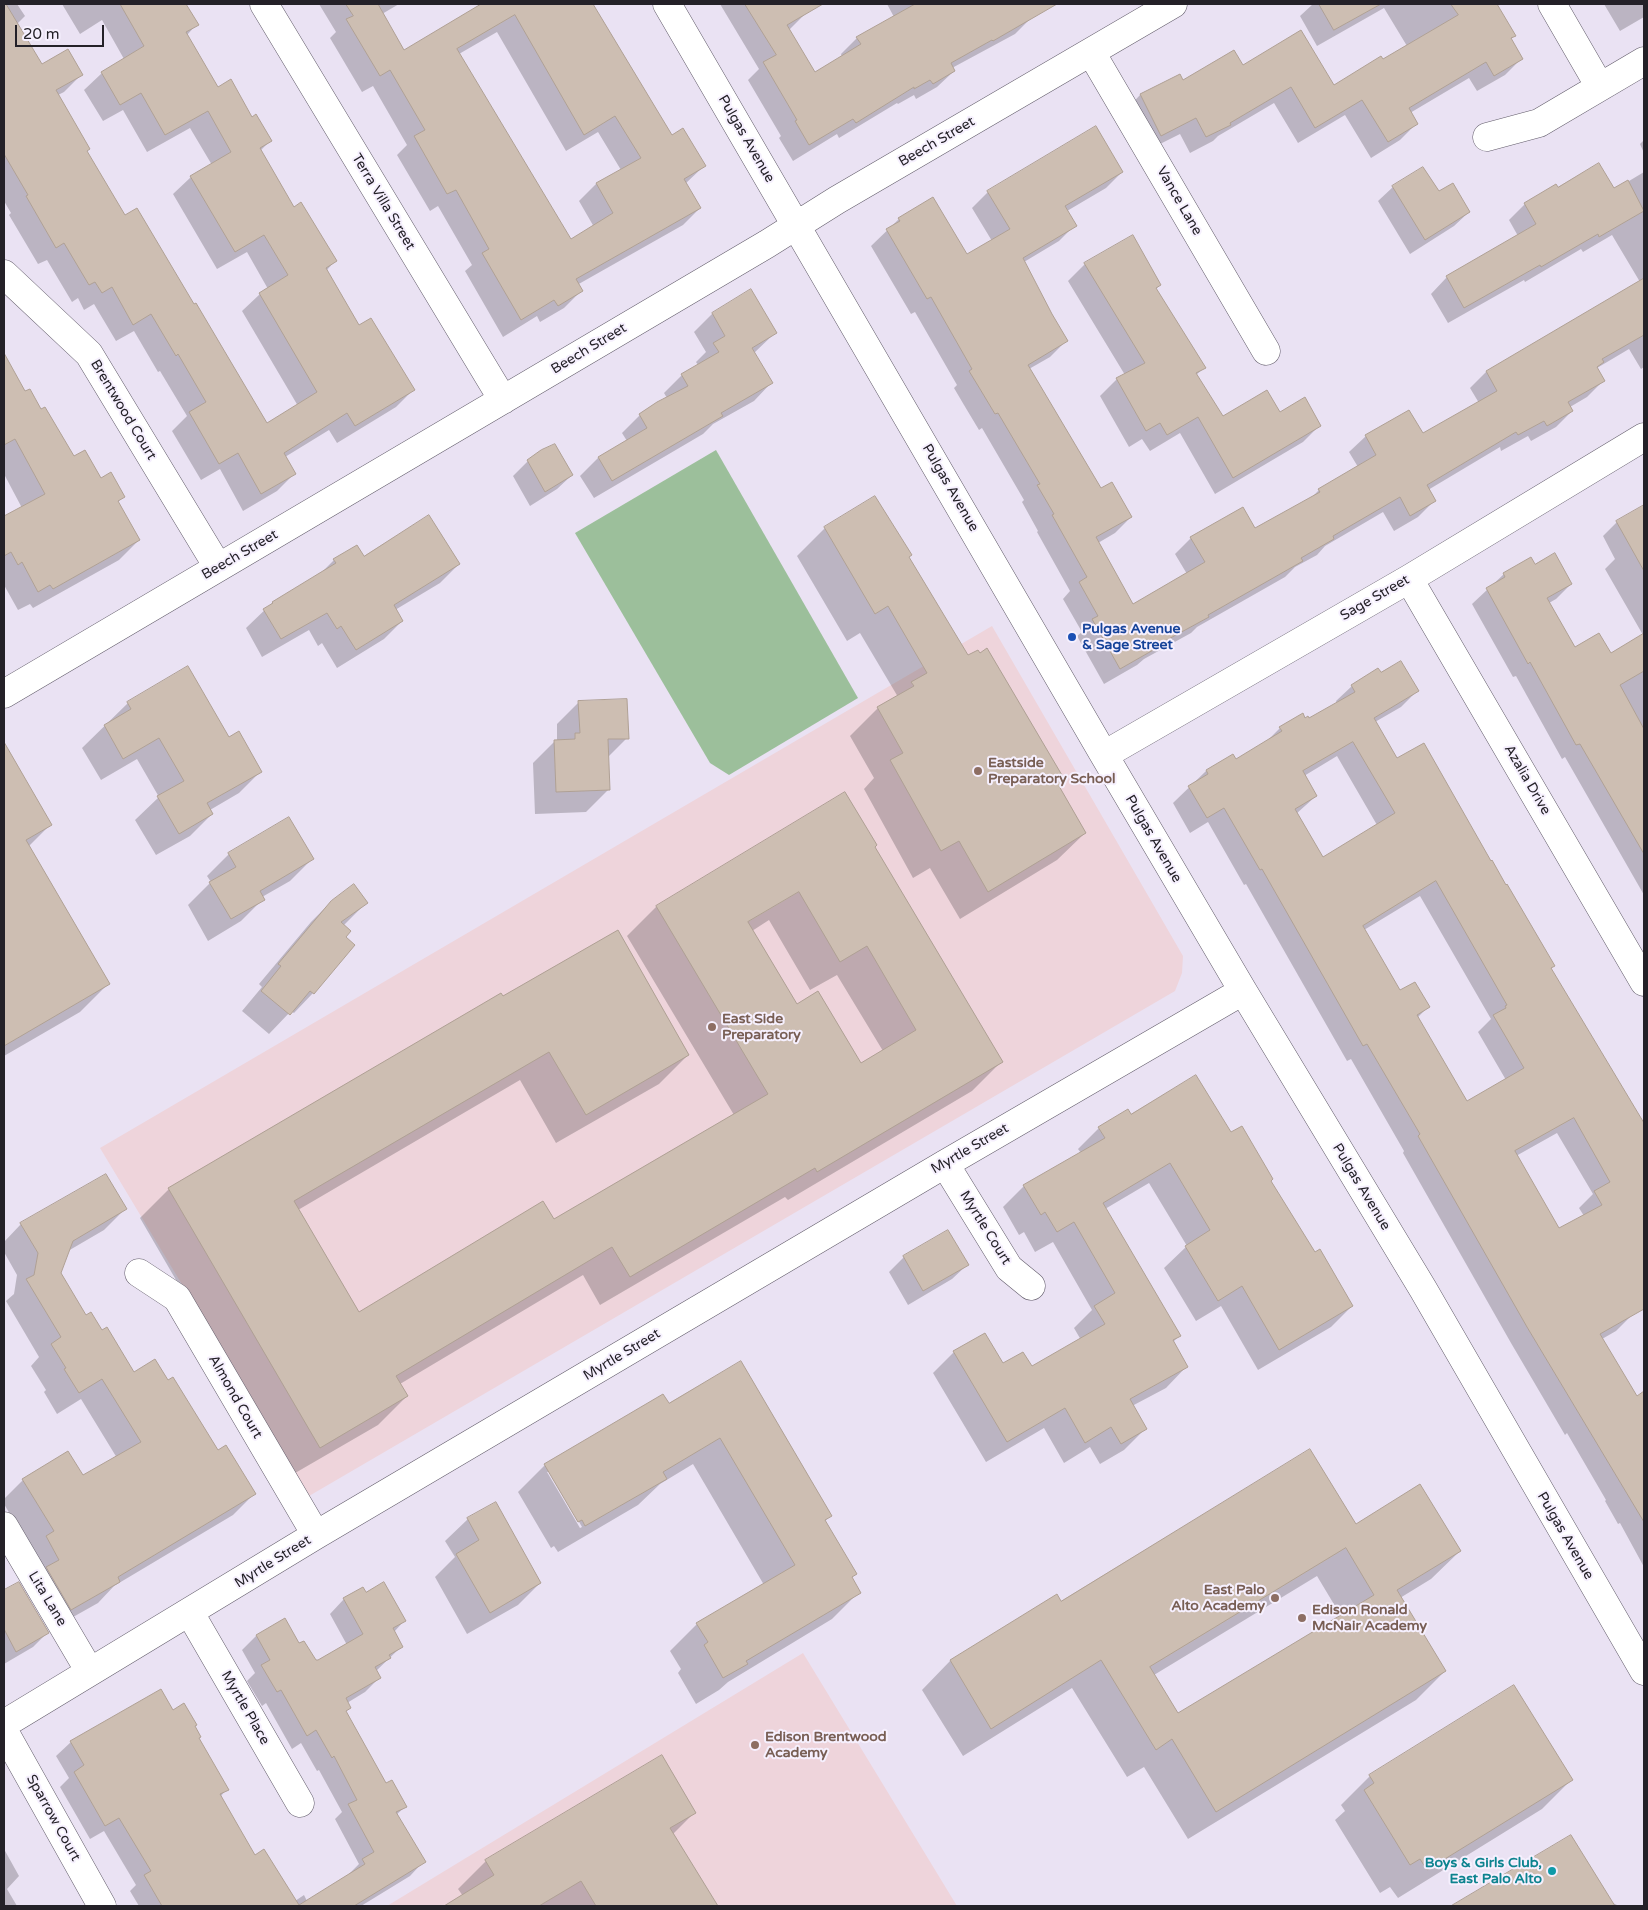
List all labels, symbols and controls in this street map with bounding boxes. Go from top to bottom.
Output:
scale bar [18,15,106,47]
text: 20 m [23,25,60,43]
street label: Pulgas Avenue [714,92,778,186]
street label: Beech Street [896,113,978,171]
street label: Terra Villa Street [348,151,418,253]
street label: Vance Lane [1153,164,1205,238]
street label: Beech Street [548,320,630,378]
street label: Brentwood Court [86,357,160,463]
street label: Pulgas Avenue [918,441,982,535]
street label: Beech Street [199,526,281,584]
street label: Sage Street [1338,571,1412,625]
place label: Pulgas Avenue & Sage Street [1082,621,1180,654]
marker: Pulgas Avenue & Sage Street [1066,631,1078,643]
street label: Azalia Drive [1500,742,1554,818]
place label: Eastside Preparatory School [988,755,1116,788]
marker: Eastside Preparatory School [972,765,984,777]
street label: Pulgas Avenue [1121,792,1185,886]
place label: East Side Preparatory [722,1011,801,1044]
marker: East Side Preparatory [706,1021,718,1033]
street label: Myrtle Street [928,1120,1012,1178]
street label: Pulgas Avenue [1328,1140,1394,1234]
street label: Myrtle Court [956,1188,1014,1268]
street label: Myrtle Street [581,1325,663,1385]
street label: Almond Court [204,1352,266,1442]
street label: Pulgas Avenue [1533,1489,1597,1583]
street label: Myrtle Street [232,1532,314,1592]
street label: Lita Lane [24,1569,70,1629]
place label: East Palo Alto Academy [1171,1582,1265,1614]
marker: East Palo Alto Academy [1269,1592,1281,1604]
place label: Edison Ronald McNair Academy [1312,1602,1427,1634]
marker: Edison Ronald McNair Academy [1296,1612,1308,1624]
street label: Myrtle Place [217,1668,273,1748]
place label: Edison Brentwood Academy [765,1729,887,1761]
marker: Edison Brentwood Academy [749,1739,761,1751]
street label: Sparrow Court [22,1772,84,1864]
place label: Boys & Girls Club, East Palo Alto [1425,1855,1542,1888]
marker: Boys & Girls Club, East Palo Alto [1546,1865,1558,1877]

